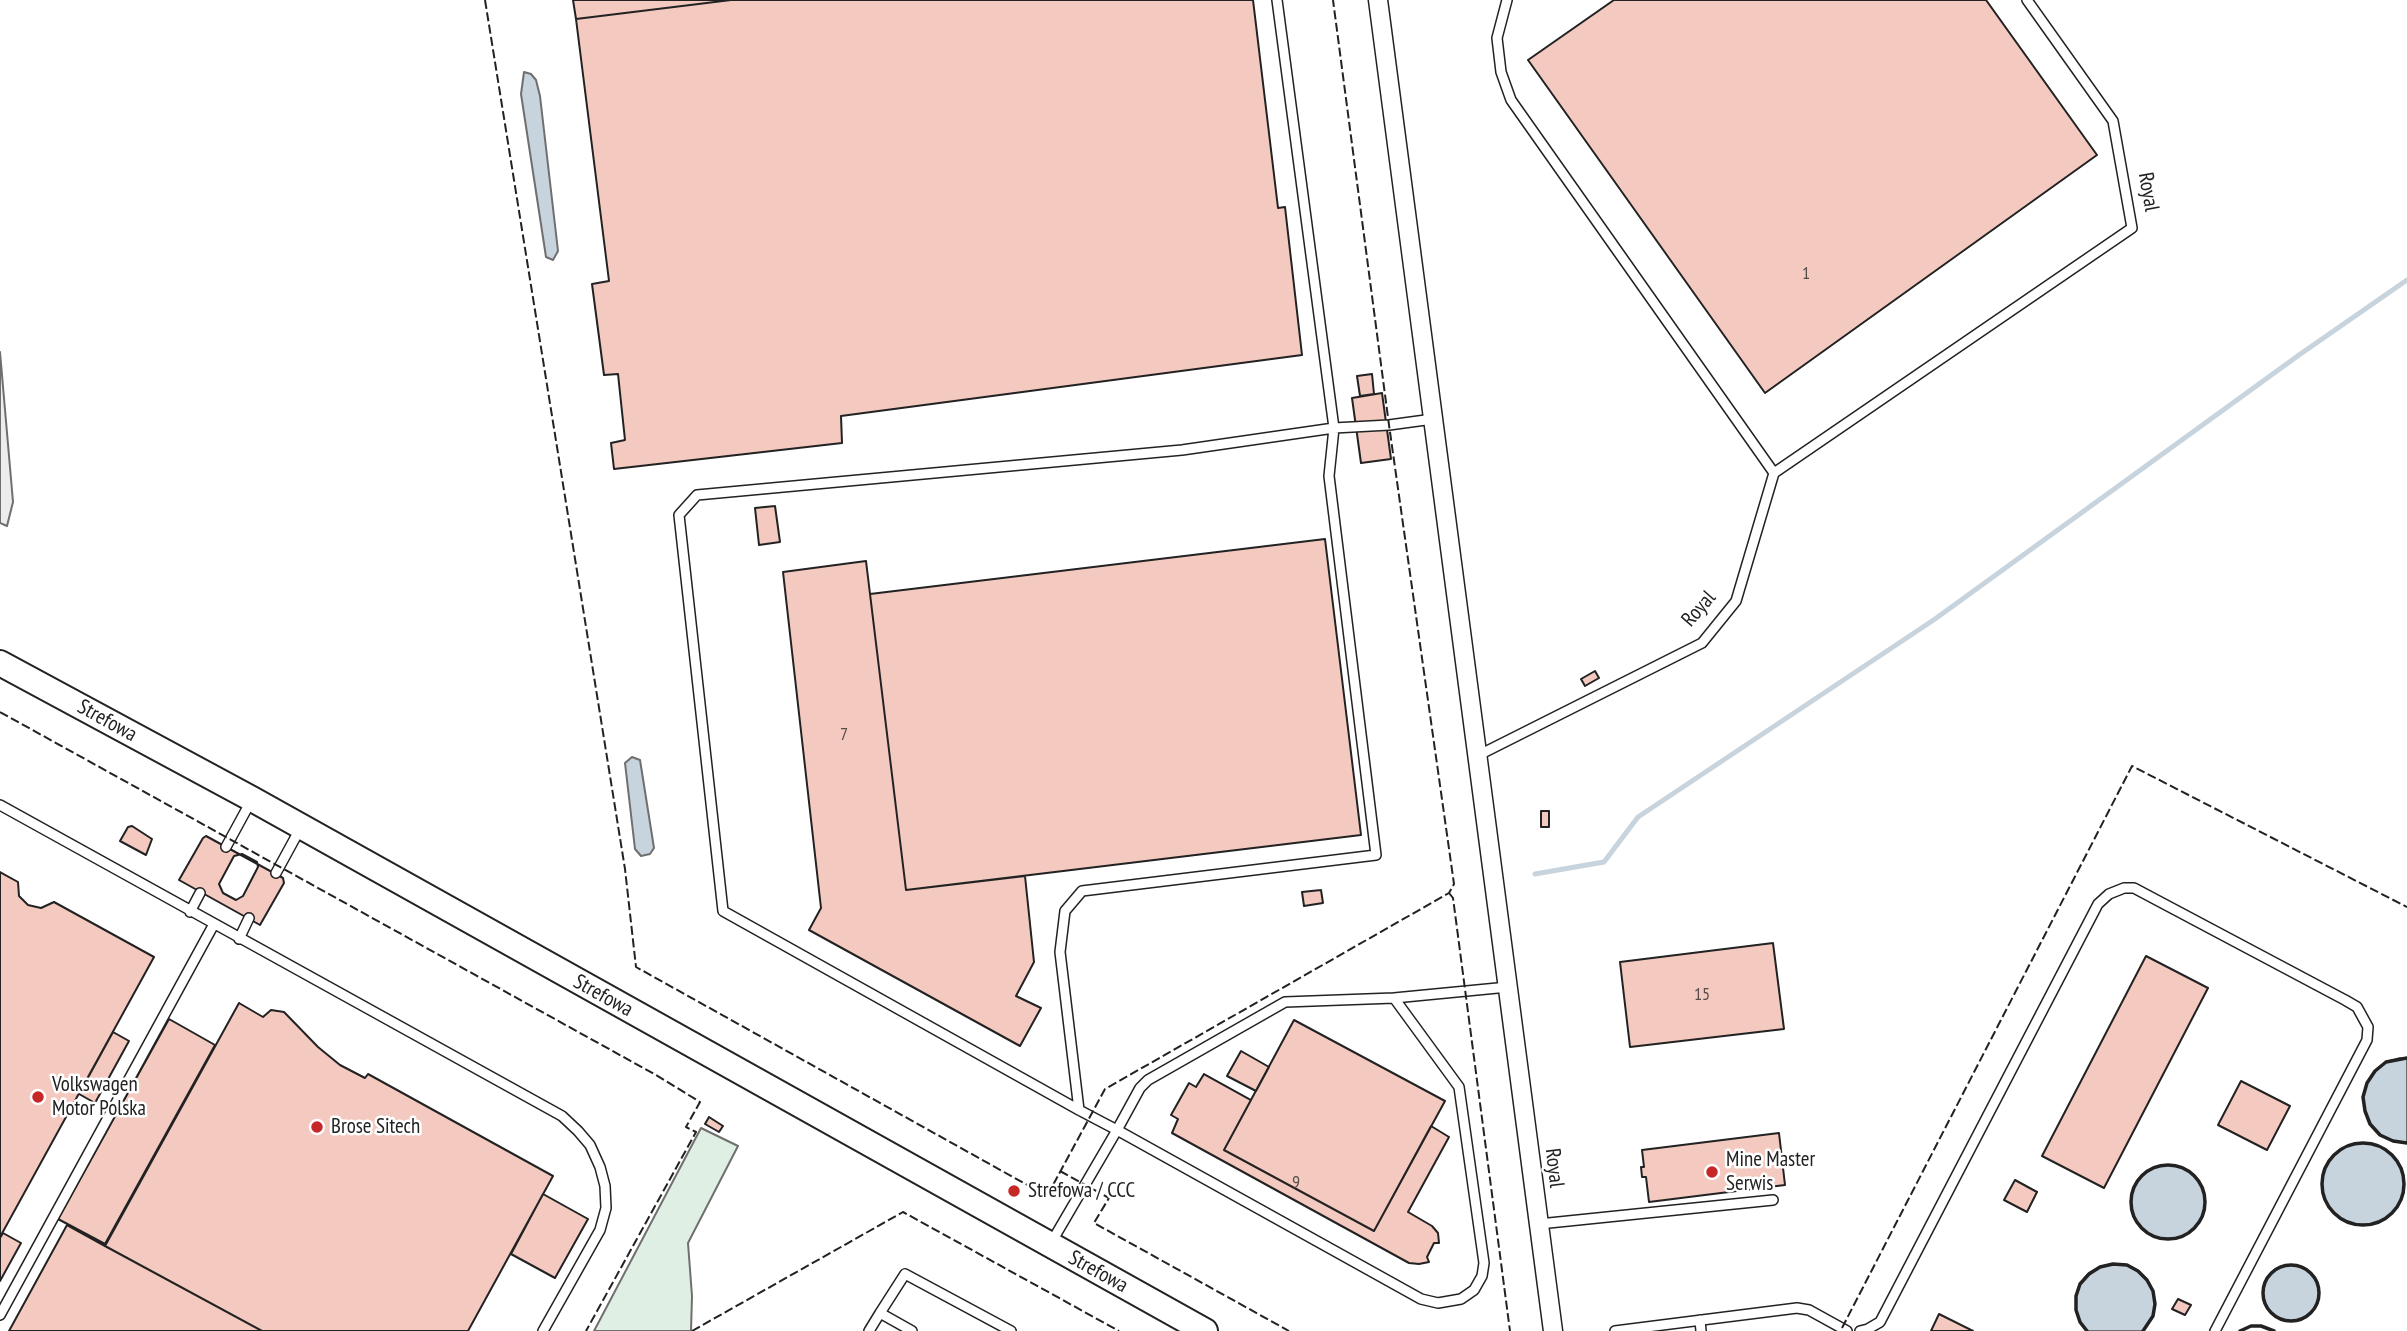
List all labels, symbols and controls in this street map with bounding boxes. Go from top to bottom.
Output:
street label: Royal [2132,170,2164,214]
house number: 1 [1802,263,1810,285]
street label: Royal [1677,586,1721,632]
street label: Strefowa [73,694,141,748]
house number: 7 [840,724,848,746]
street label: Strefowa [569,969,637,1023]
house number: 15 [1694,984,1710,1006]
place label: Volkswagen Motor Polska [52,1072,146,1122]
marker: Volkswagen Motor Polska [30,1089,46,1105]
place label: Brose Sitech [331,1114,420,1140]
marker: Brose Sitech [309,1119,325,1135]
street label: Royal [1539,1147,1569,1189]
place label: Mine Master Serwis [1726,1147,1815,1197]
marker: Mine Master Serwis [1704,1164,1720,1180]
house number: 9 [1292,1172,1300,1194]
place label: Strefowa / CCC [1028,1178,1135,1204]
marker: Strefowa / CCC [1006,1183,1022,1199]
street label: Strefowa [1064,1245,1132,1299]

